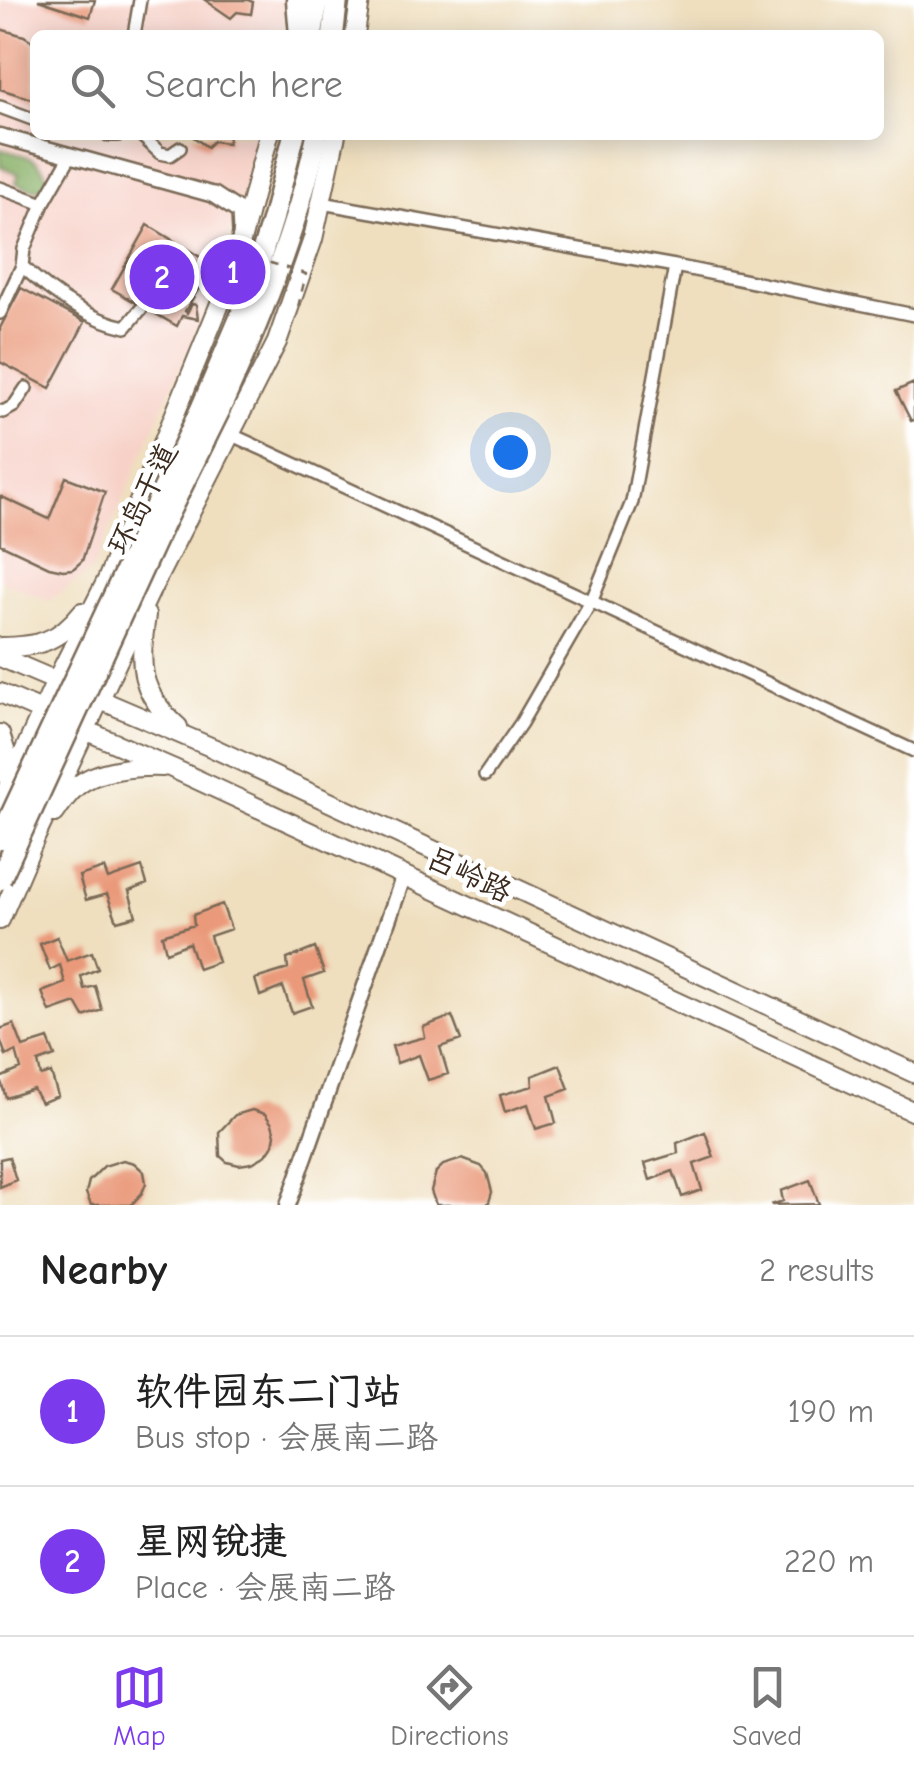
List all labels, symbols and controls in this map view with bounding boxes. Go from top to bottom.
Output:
search box [30,30,884,140]
icon: search [65,58,120,113]
text: Search here [145,63,343,107]
pin: 1 [200,234,266,310]
pin: 2 [130,240,194,314]
your location [485,427,536,478]
street label: 环岛干道 [101,437,185,561]
street label: 吕岭路 [421,840,517,910]
text: Nearby [40,1246,167,1295]
text: 2 results [759,1252,874,1289]
text: 软件园东二门站 [135,1370,401,1414]
text: 1 [66,1393,79,1430]
text: 190 m [788,1393,874,1430]
text: Bus stop · 会展南二路 [135,1419,438,1456]
text: 星网锐捷 [135,1520,287,1564]
text: 2 [65,1543,80,1580]
text: 220 m [784,1543,874,1580]
text: Place · 会展南二路 [135,1569,395,1606]
tab: Map [112,1660,167,1752]
tab: Directions [390,1660,509,1752]
tab: Saved [732,1660,802,1752]

